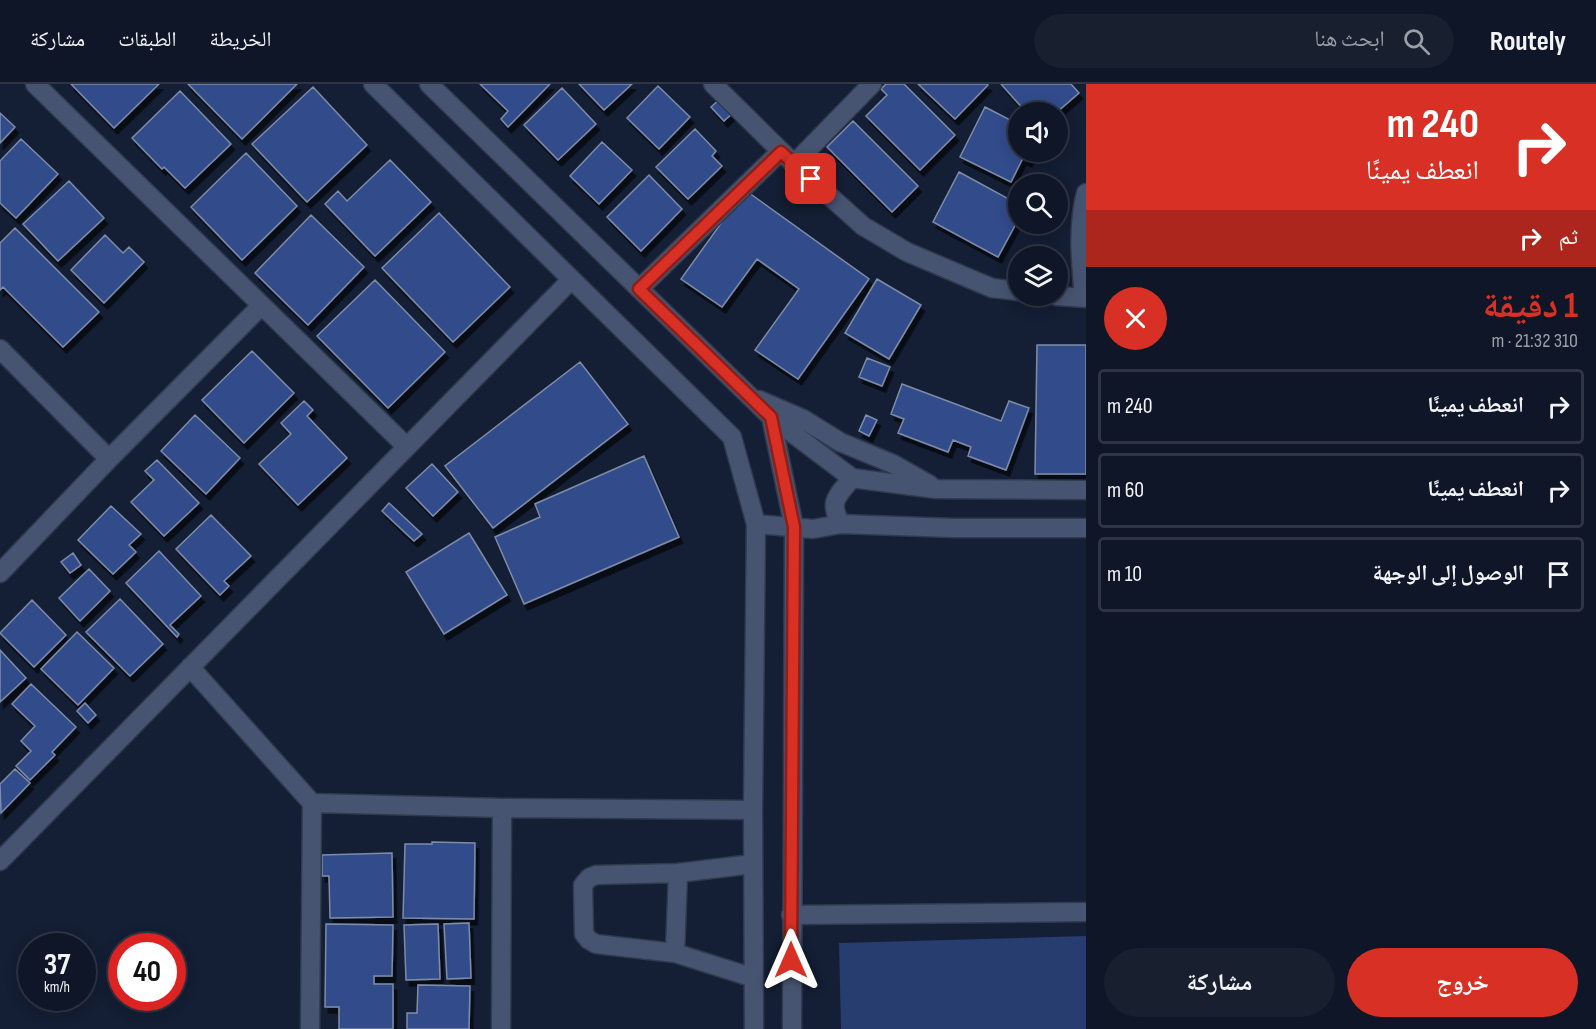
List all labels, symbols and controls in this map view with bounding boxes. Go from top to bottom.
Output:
search box [1034,14,1454,68]
icon: search [1400,25,1433,58]
text: Routely [1490,25,1566,58]
text: ابحث هنا [1314,26,1385,53]
text: مشاركة [30,27,85,52]
text: الطبقات [118,27,177,52]
text: الخريطة [210,27,271,52]
text: 240 m [1387,99,1479,150]
map controls [1008,102,1068,306]
button: sound [1008,102,1068,162]
icon: right [1500,108,1578,186]
pin [785,153,836,204]
text: انعطف يمينًا [1366,155,1479,187]
icon: arrive [794,162,827,195]
button: search [1008,174,1068,234]
icon: right [1514,222,1547,255]
text: ثم [1559,224,1578,251]
button: layers [1008,246,1068,306]
text: 1 دقيقة [1483,285,1578,328]
button: close [1104,287,1167,350]
text: 310 m · 21:32 [1492,329,1578,353]
icon: right [1542,390,1575,423]
text: انعطف يمينًا [1427,392,1524,419]
text: 240 m [1107,393,1153,420]
icon: right [1542,474,1575,507]
text: انعطف يمينًا [1427,476,1524,503]
text: 60 m [1107,477,1144,504]
icon: arrive [1542,558,1575,591]
text: الوصول إلى الوجهة [1372,560,1524,587]
text: 10 m [1107,561,1142,588]
position arrow [759,928,823,992]
speed limit sign: 40 [108,933,186,1011]
text: 37 [44,947,70,983]
button: مشاركة [1104,948,1335,1017]
button: خروج [1347,948,1578,1017]
text: km/h [44,978,70,997]

